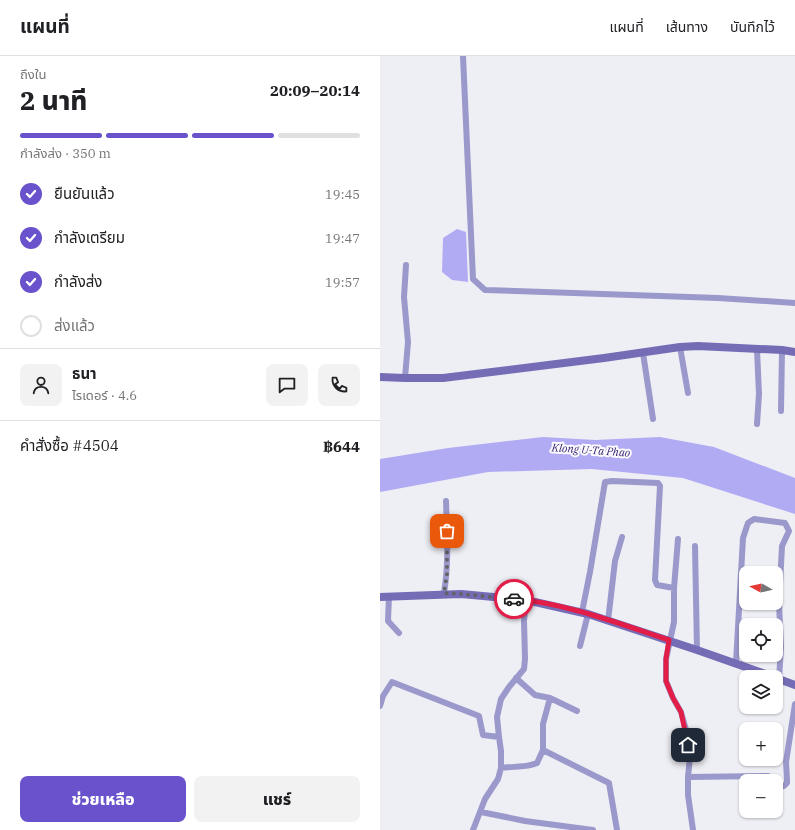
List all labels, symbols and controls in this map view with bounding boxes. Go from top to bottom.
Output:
text: แผนที่ [20,14,70,38]
text: แผนที่ [610,18,644,36]
text: เส้นทาง [666,18,708,36]
text: บันทึกไว้ [730,18,775,36]
text: ถึงใน [20,66,46,83]
text: 20:09–20:14 [270,81,360,100]
text: 2 นาที [20,83,87,117]
text: กำลังส่ง · 350 m [20,145,111,162]
icon: check [20,183,42,205]
text: ยืนยันแล้ว [54,184,115,203]
text: 19:45 [325,186,360,203]
icon: check [20,227,42,249]
text: กำลังเตรียม [54,228,125,247]
text: 19:47 [325,230,360,247]
icon: check [20,271,42,293]
text: กำลังส่ง [54,272,102,291]
text: 19:57 [325,274,360,291]
text: ส่งแล้ว [54,316,95,335]
button: person [20,364,62,406]
text: ธนา [72,364,97,383]
button: chat [266,364,308,406]
button: phone [318,364,360,406]
text: ไรเดอร์ · 4.6 [72,387,137,404]
text: คำสั่งซื้อ #4504 [20,436,119,455]
text: ฿644 [323,437,360,456]
water label: Klong U-Ta Phao [550,440,631,460]
pin [430,514,464,548]
icon: bag [436,520,458,542]
north arrow [739,566,783,610]
map controls [739,566,783,818]
courier [494,579,534,619]
icon: car [503,588,525,610]
button: locate [739,618,783,662]
button: layers [739,670,783,714]
button: + [739,722,783,766]
pin [671,728,705,762]
icon: home [677,734,699,756]
button: − [739,774,783,818]
button: ช่วยเหลือ [20,776,186,822]
button: แชร์ [194,776,360,822]

